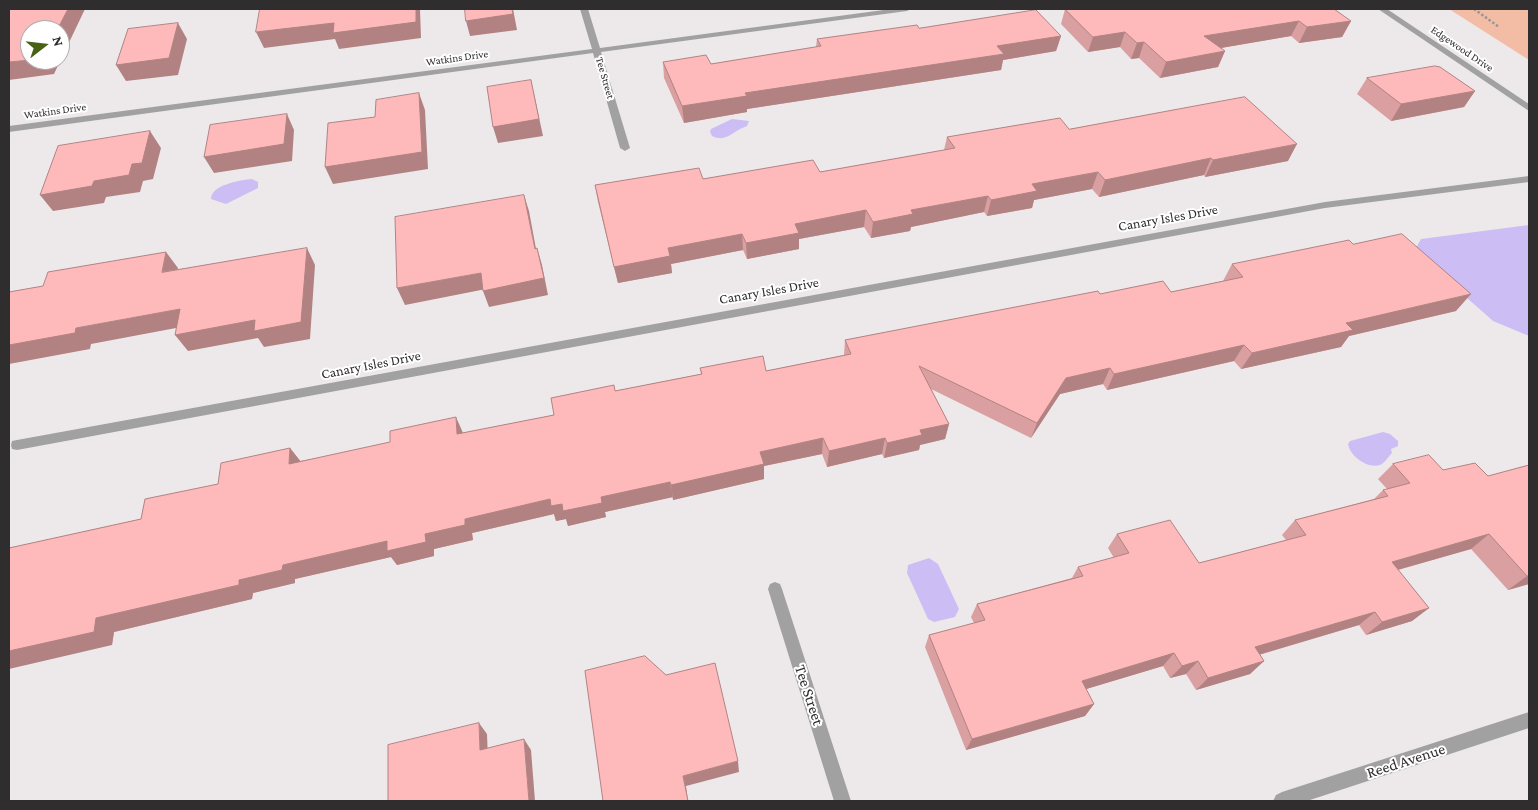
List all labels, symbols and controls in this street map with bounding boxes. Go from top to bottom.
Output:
north arrow [20,20,70,70]
street label: Edgewood Drive [1428,23,1496,75]
text: N [49,34,67,48]
street label: Watkins Drive [425,47,489,69]
street label: Tee Street [593,55,617,101]
street label: Watkins Drive [23,100,87,122]
street label: Canary Isles Drive [1117,201,1219,235]
street label: Canary Isles Drive [718,274,820,308]
street label: Canary Isles Drive [320,347,422,383]
street label: Tee Street [790,662,828,728]
street label: Reed Avenue [1364,739,1448,783]

